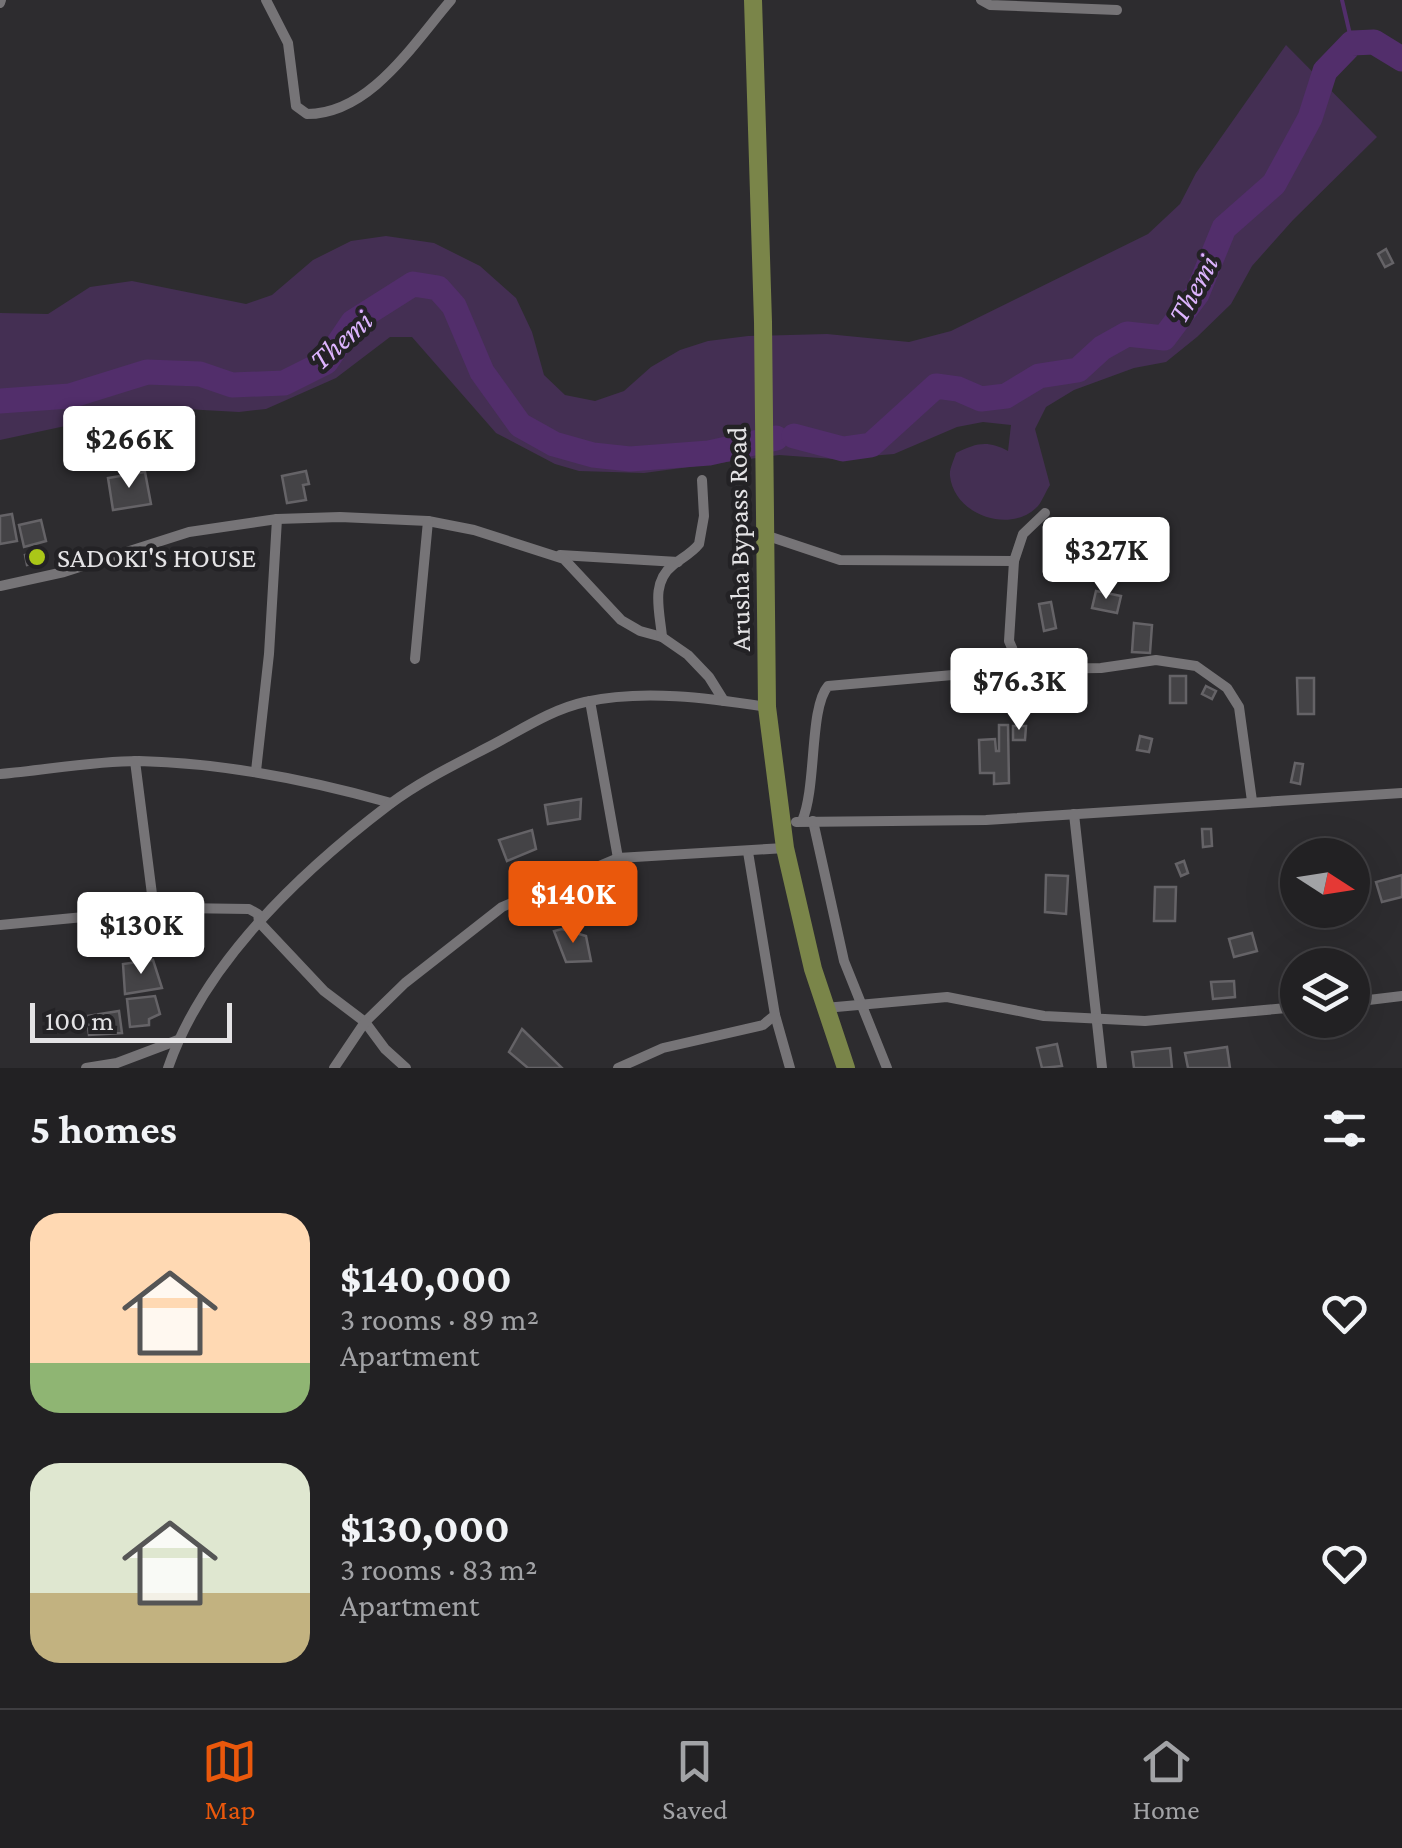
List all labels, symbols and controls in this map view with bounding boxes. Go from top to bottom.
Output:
water label: Themi [1161,248,1225,328]
water label: Themi [303,303,379,376]
pin: $266K [59,406,199,491]
text: $266K [85,420,173,456]
street label: Arusha Bypass Road [721,426,756,652]
pin: $327K [1036,517,1176,602]
text: $327K [1065,531,1147,567]
place label: SADOKI'S HOUSE [57,542,256,573]
marker: SADOKI'S HOUSE [26,546,48,568]
pin: $76.3K [938,648,1100,733]
text: $76.3K [972,662,1066,698]
north arrow [1280,838,1370,928]
map controls [1280,838,1370,1038]
pin: $140K [503,861,643,946]
text: $140K [530,875,616,911]
pin: $130K [71,892,211,977]
text: $130K [99,906,183,942]
button: layers [1280,948,1370,1038]
scale bar [30,998,232,1042]
text: 100 m [45,1005,114,1036]
icon: filters [1317,1101,1372,1156]
text: 5 homes [30,1105,177,1152]
icon: home [110,1253,230,1373]
text: $140,000 [340,1254,512,1301]
icon: heart [1317,1286,1372,1341]
text: 3 rooms · 89 m² [340,1301,539,1337]
text: Apartment [340,1337,479,1373]
icon: home [110,1503,230,1623]
text: $130,000 [340,1504,510,1551]
icon: heart [1317,1536,1372,1591]
text: 3 rooms · 83 m² [340,1551,538,1587]
text: Apartment [340,1587,479,1623]
tab: Map [202,1734,257,1825]
tab: Saved [662,1734,728,1825]
tab: Home [1133,1734,1200,1825]

